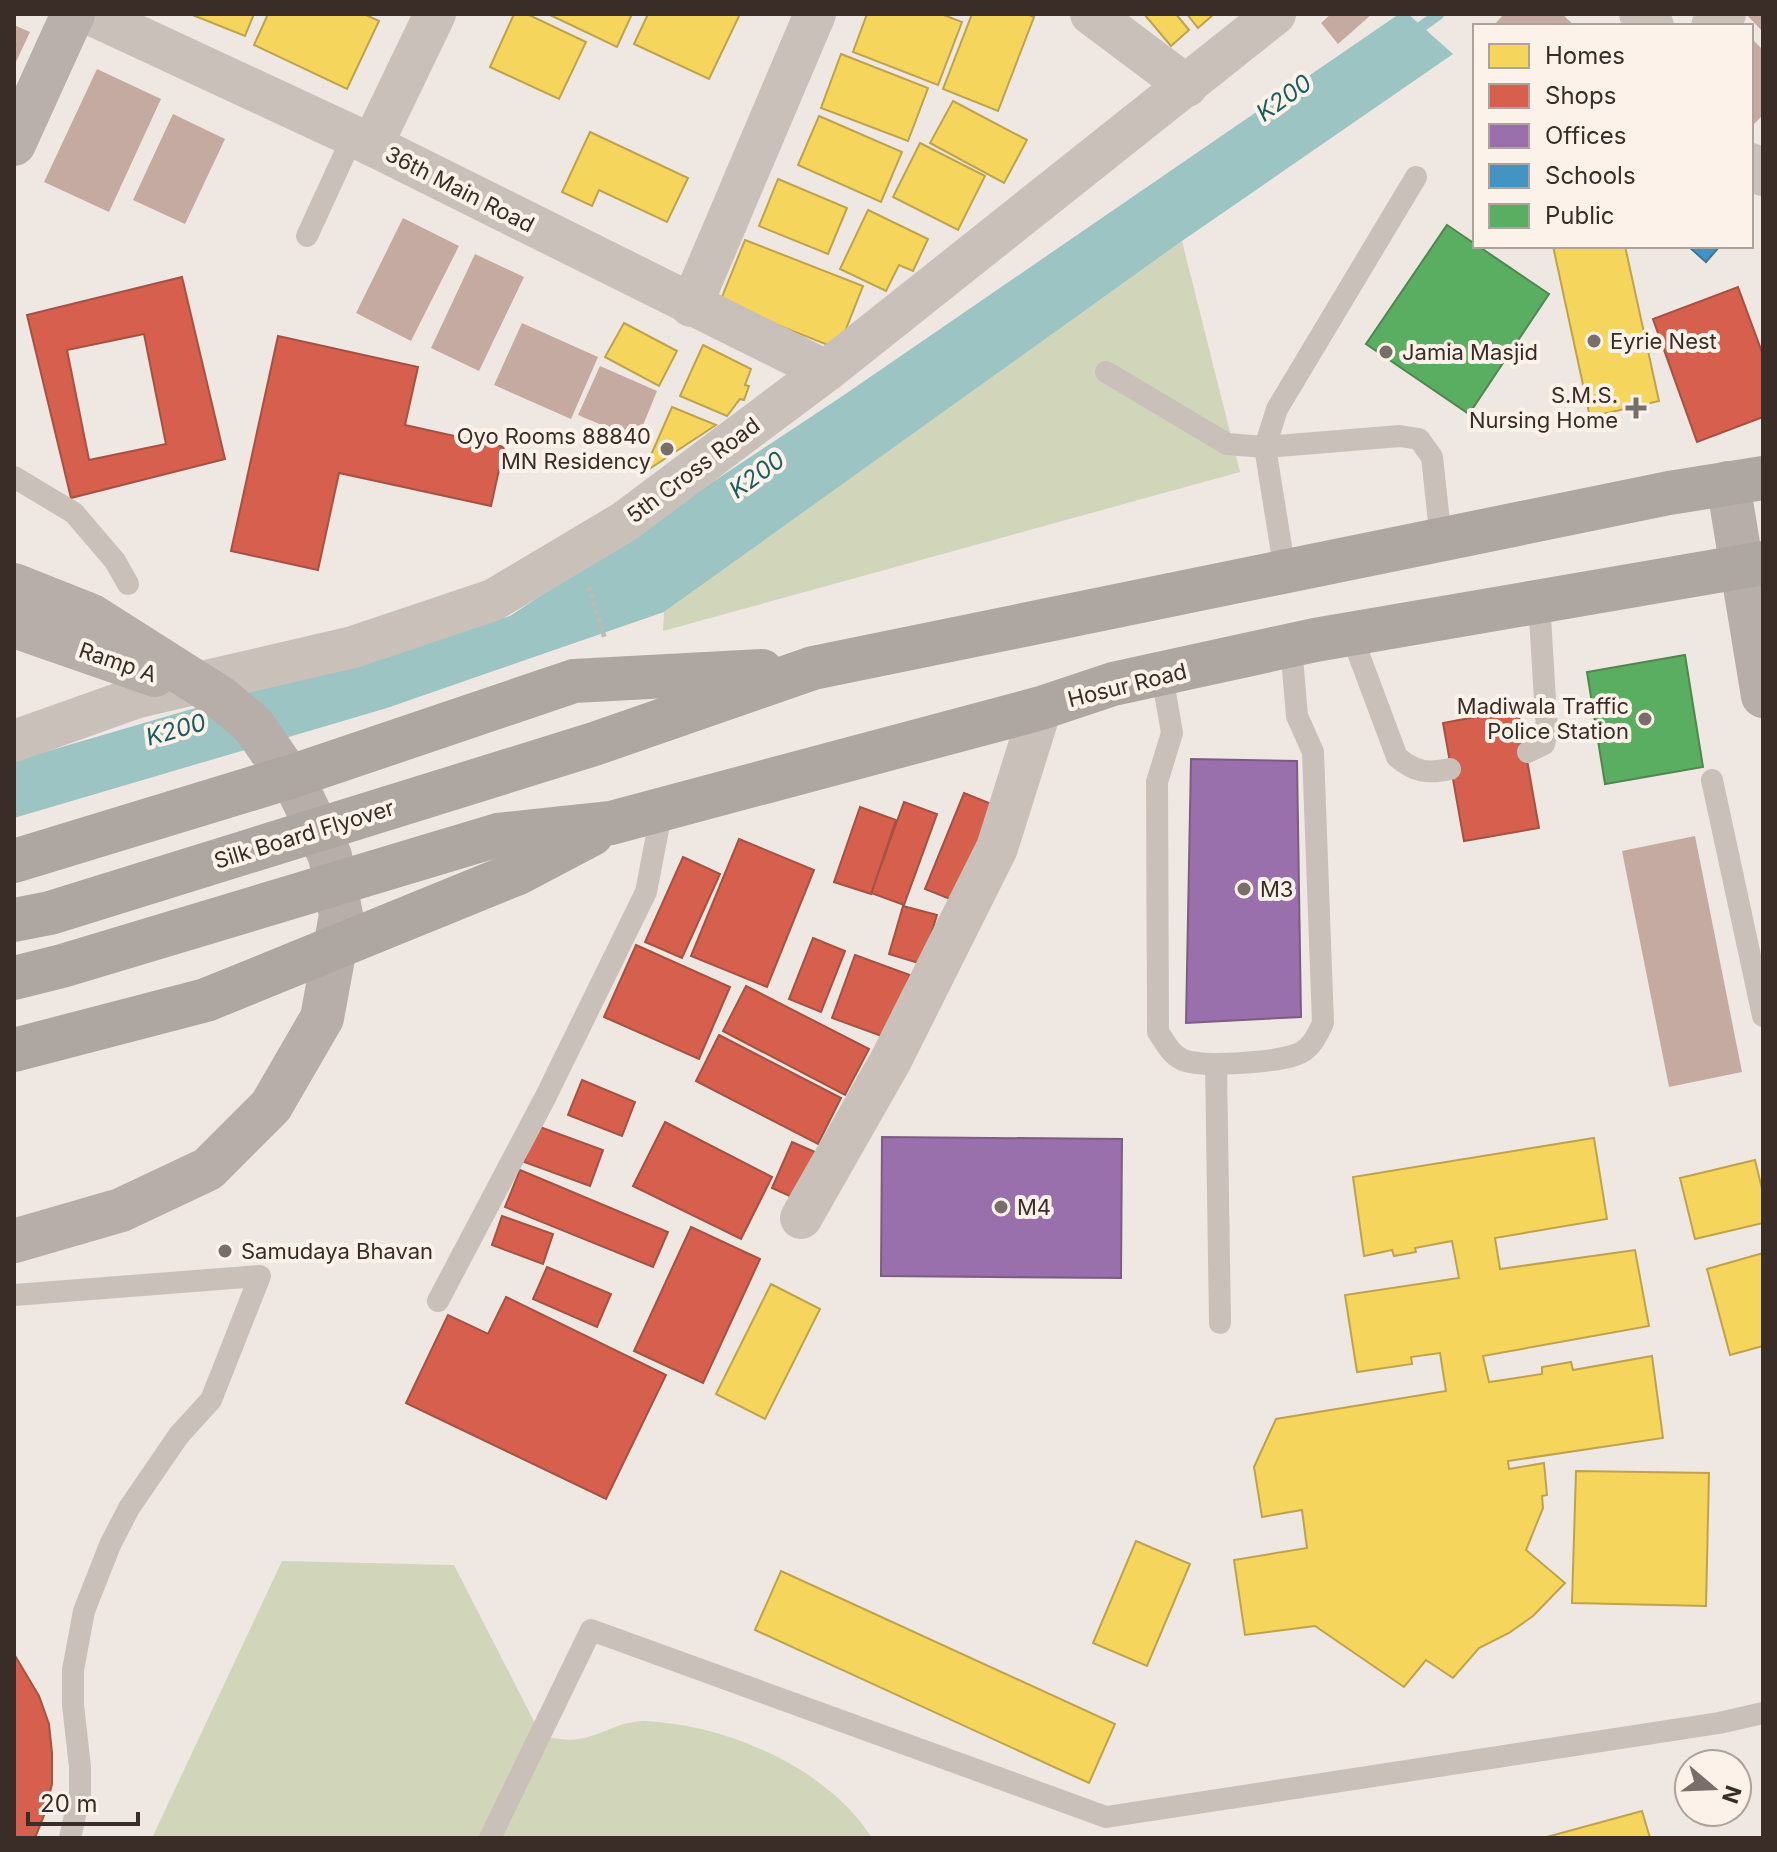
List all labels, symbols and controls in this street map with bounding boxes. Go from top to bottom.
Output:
legend [1473,24,1753,248]
text: Homes [1545,41,1625,70]
water label: K200 [1250,68,1317,127]
text: Shops [1545,81,1616,110]
text: Offices [1545,121,1626,150]
street label: 36th Main Road [381,140,539,238]
text: Schools [1545,161,1636,190]
text: Public [1545,201,1615,230]
place label: Eyrie Nest [1610,328,1717,354]
marker: Eyrie Nest [1585,332,1603,350]
place label: Jamia Masjid [1402,339,1538,365]
marker: Jamia Masjid [1377,343,1395,361]
place label: S.M.S. Nursing Home [1469,382,1618,433]
marker: S.M.S. Nursing Home [1625,397,1647,419]
street label: 5th Cross Road [622,412,764,528]
place label: Oyo Rooms 88840 MN Residency [457,423,651,474]
marker: Oyo Rooms 88840 MN Residency [658,440,676,458]
water label: K200 [723,445,790,504]
street label: Ramp A [76,637,160,687]
street label: Hosur Road [1065,658,1189,712]
place label: Madiwala Traffic Police Station [1457,693,1629,744]
water label: K200 [143,707,209,752]
marker: Madiwala Traffic Police Station [1636,710,1654,728]
street label: Silk Board Flyover [211,794,397,874]
place label: M3 [1260,876,1293,902]
marker: M3 [1235,880,1253,898]
place label: M4 [1017,1194,1051,1220]
marker: M4 [992,1198,1010,1216]
place label: Samudaya Bhavan [241,1238,433,1264]
marker: Samudaya Bhavan [216,1242,234,1260]
north arrow [1673,1748,1753,1828]
scale bar [28,1776,138,1826]
text: N [1717,1782,1747,1807]
text: 20 m [40,1789,98,1818]

